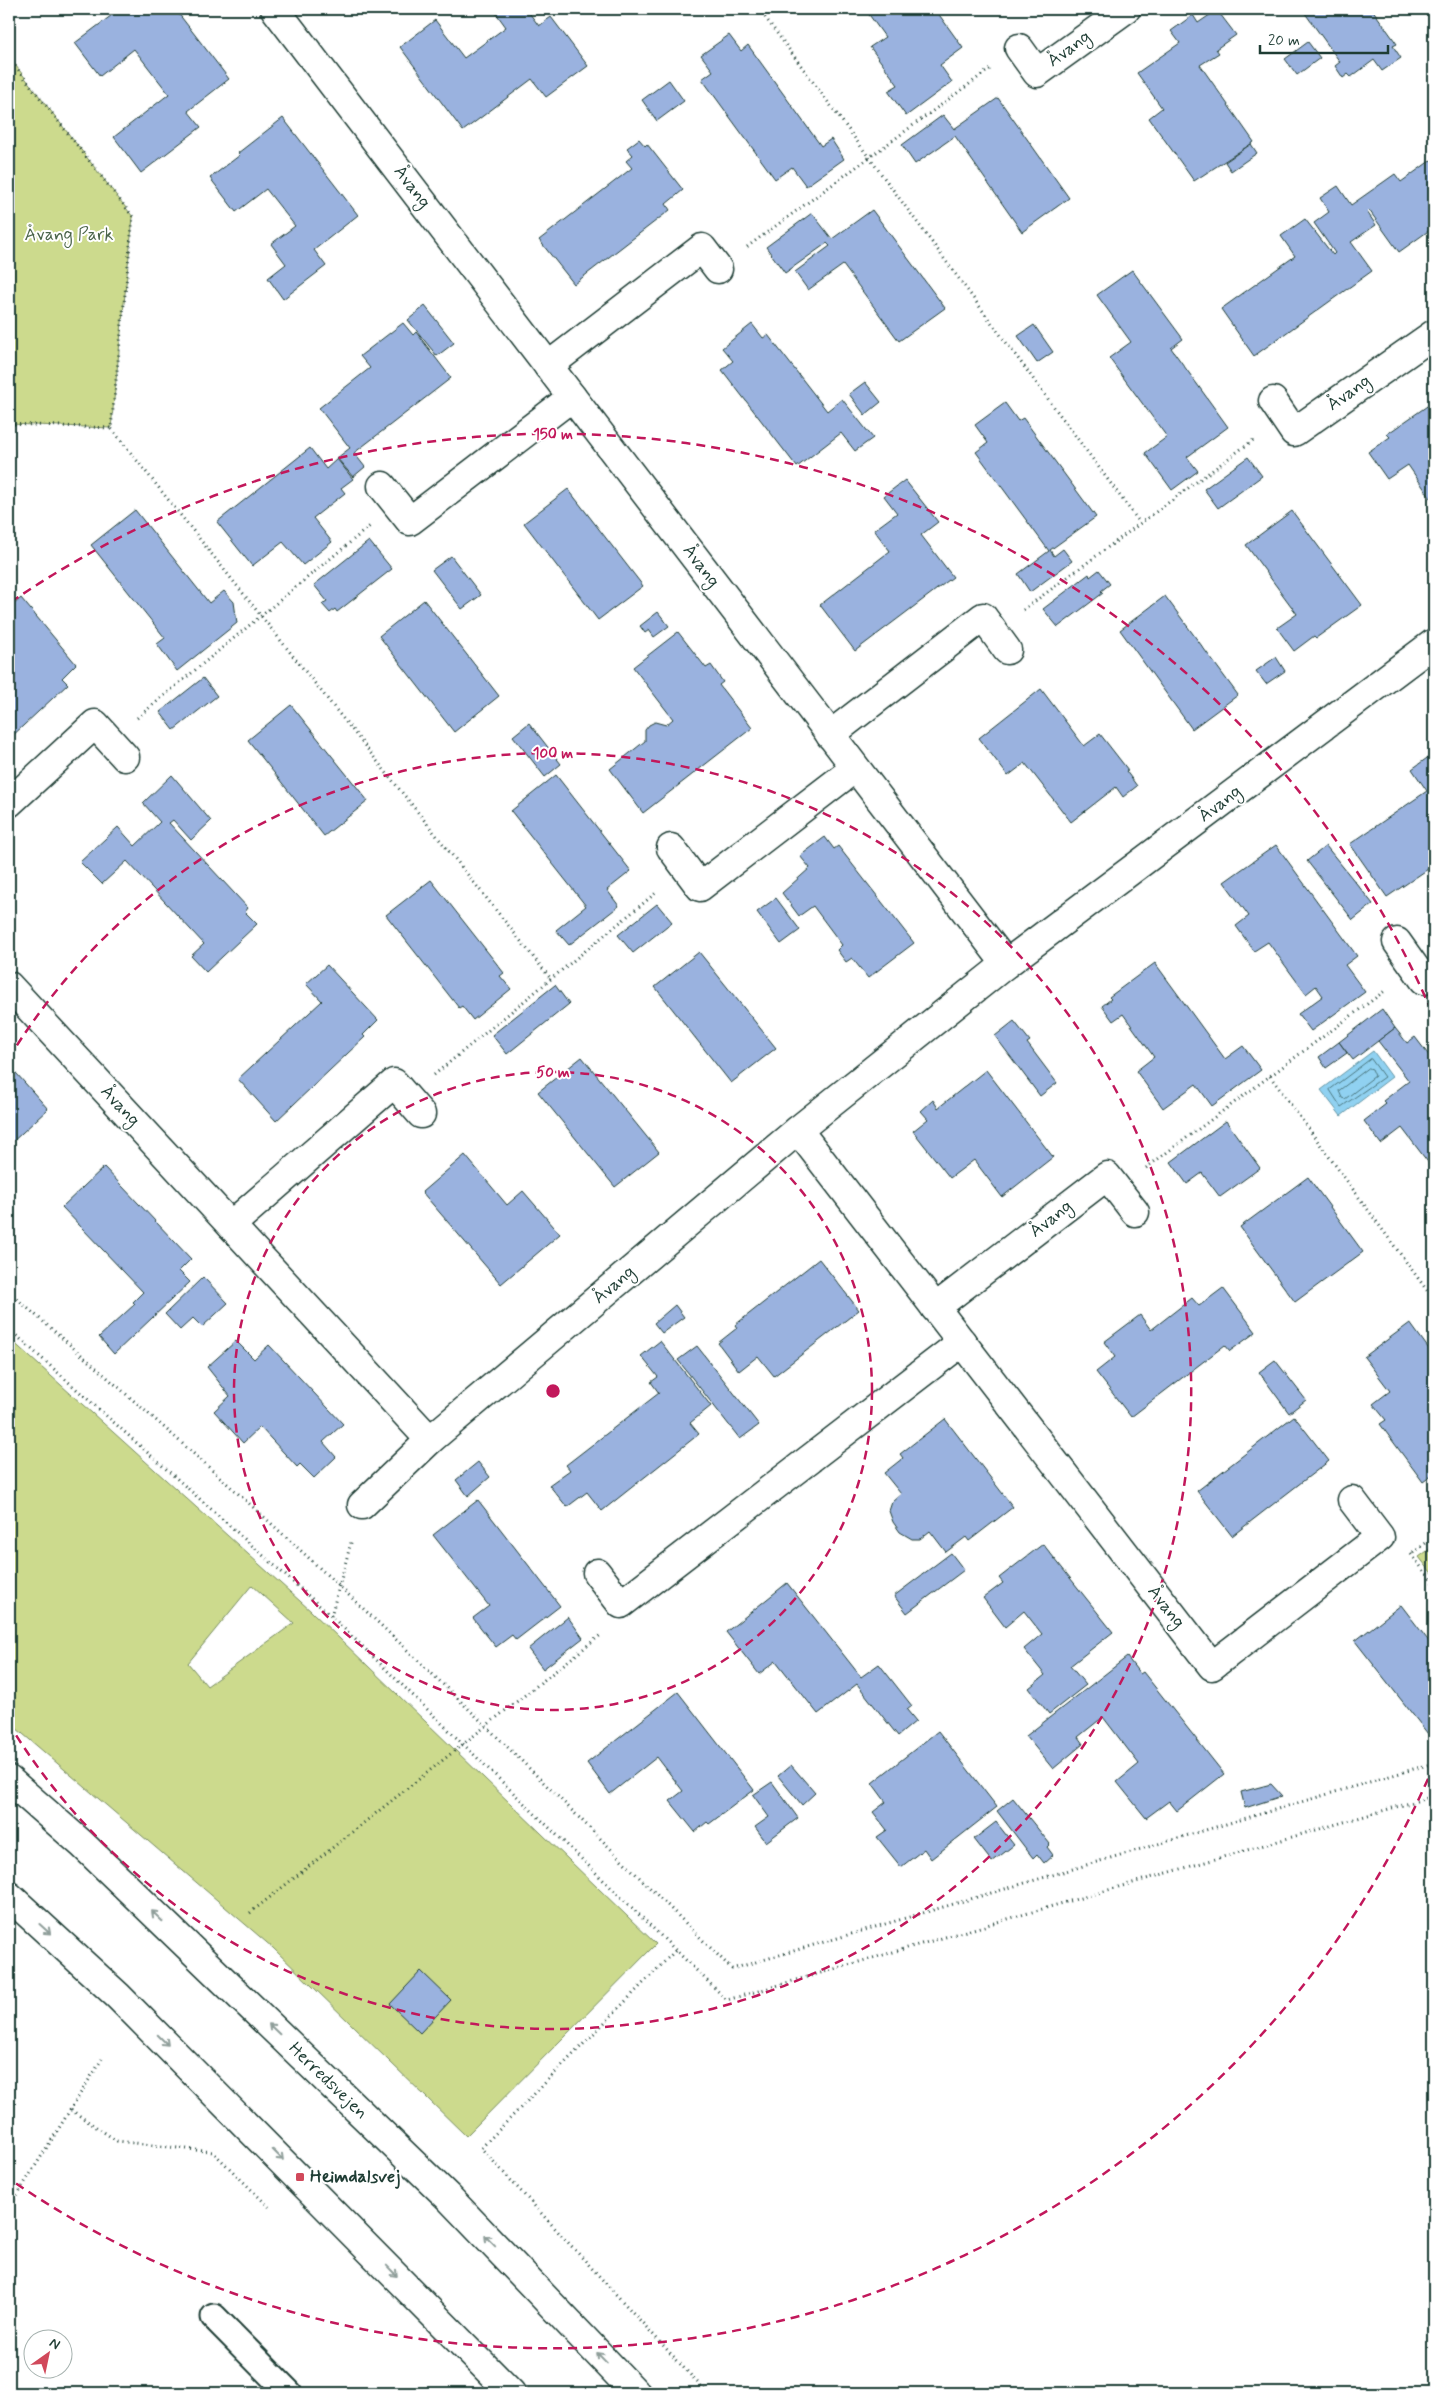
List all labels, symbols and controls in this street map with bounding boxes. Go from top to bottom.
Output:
scale bar [1260,22,1388,54]
street label: Åvang [1042,25,1096,74]
text: 20 m [1268,31,1300,51]
street label: Åvang [387,161,436,214]
park label: Åvang Park [25,223,114,248]
street label: Åvang [1322,369,1376,417]
text: 150 m [533,425,573,445]
street label: Åvang [676,540,725,593]
text: 100 m [533,744,573,764]
street label: Åvang [1194,780,1247,829]
text: 50 m [536,1063,570,1083]
street label: Åvang [94,1080,145,1133]
street label: Åvang [1025,1195,1078,1244]
street label: Åvang [588,1260,641,1310]
centre of rings [544,1382,562,1400]
street label: Åvang [1141,1581,1190,1634]
one-way arrow [151,1911,163,1923]
one-way arrow [38,1923,51,1935]
one-way arrow [267,2023,280,2035]
one-way arrow [157,2034,169,2046]
street label: Herredsvejen [283,2037,373,2125]
one-way arrow [271,2149,284,2161]
place label: Heimdalsvej [310,2165,400,2189]
marker: Heimdalsvej [294,2171,306,2183]
one-way arrow [484,2234,496,2247]
one-way arrow [385,2265,398,2277]
north arrow [22,2330,72,2380]
text: N [46,2334,63,2354]
one-way arrow [596,2352,608,2364]

